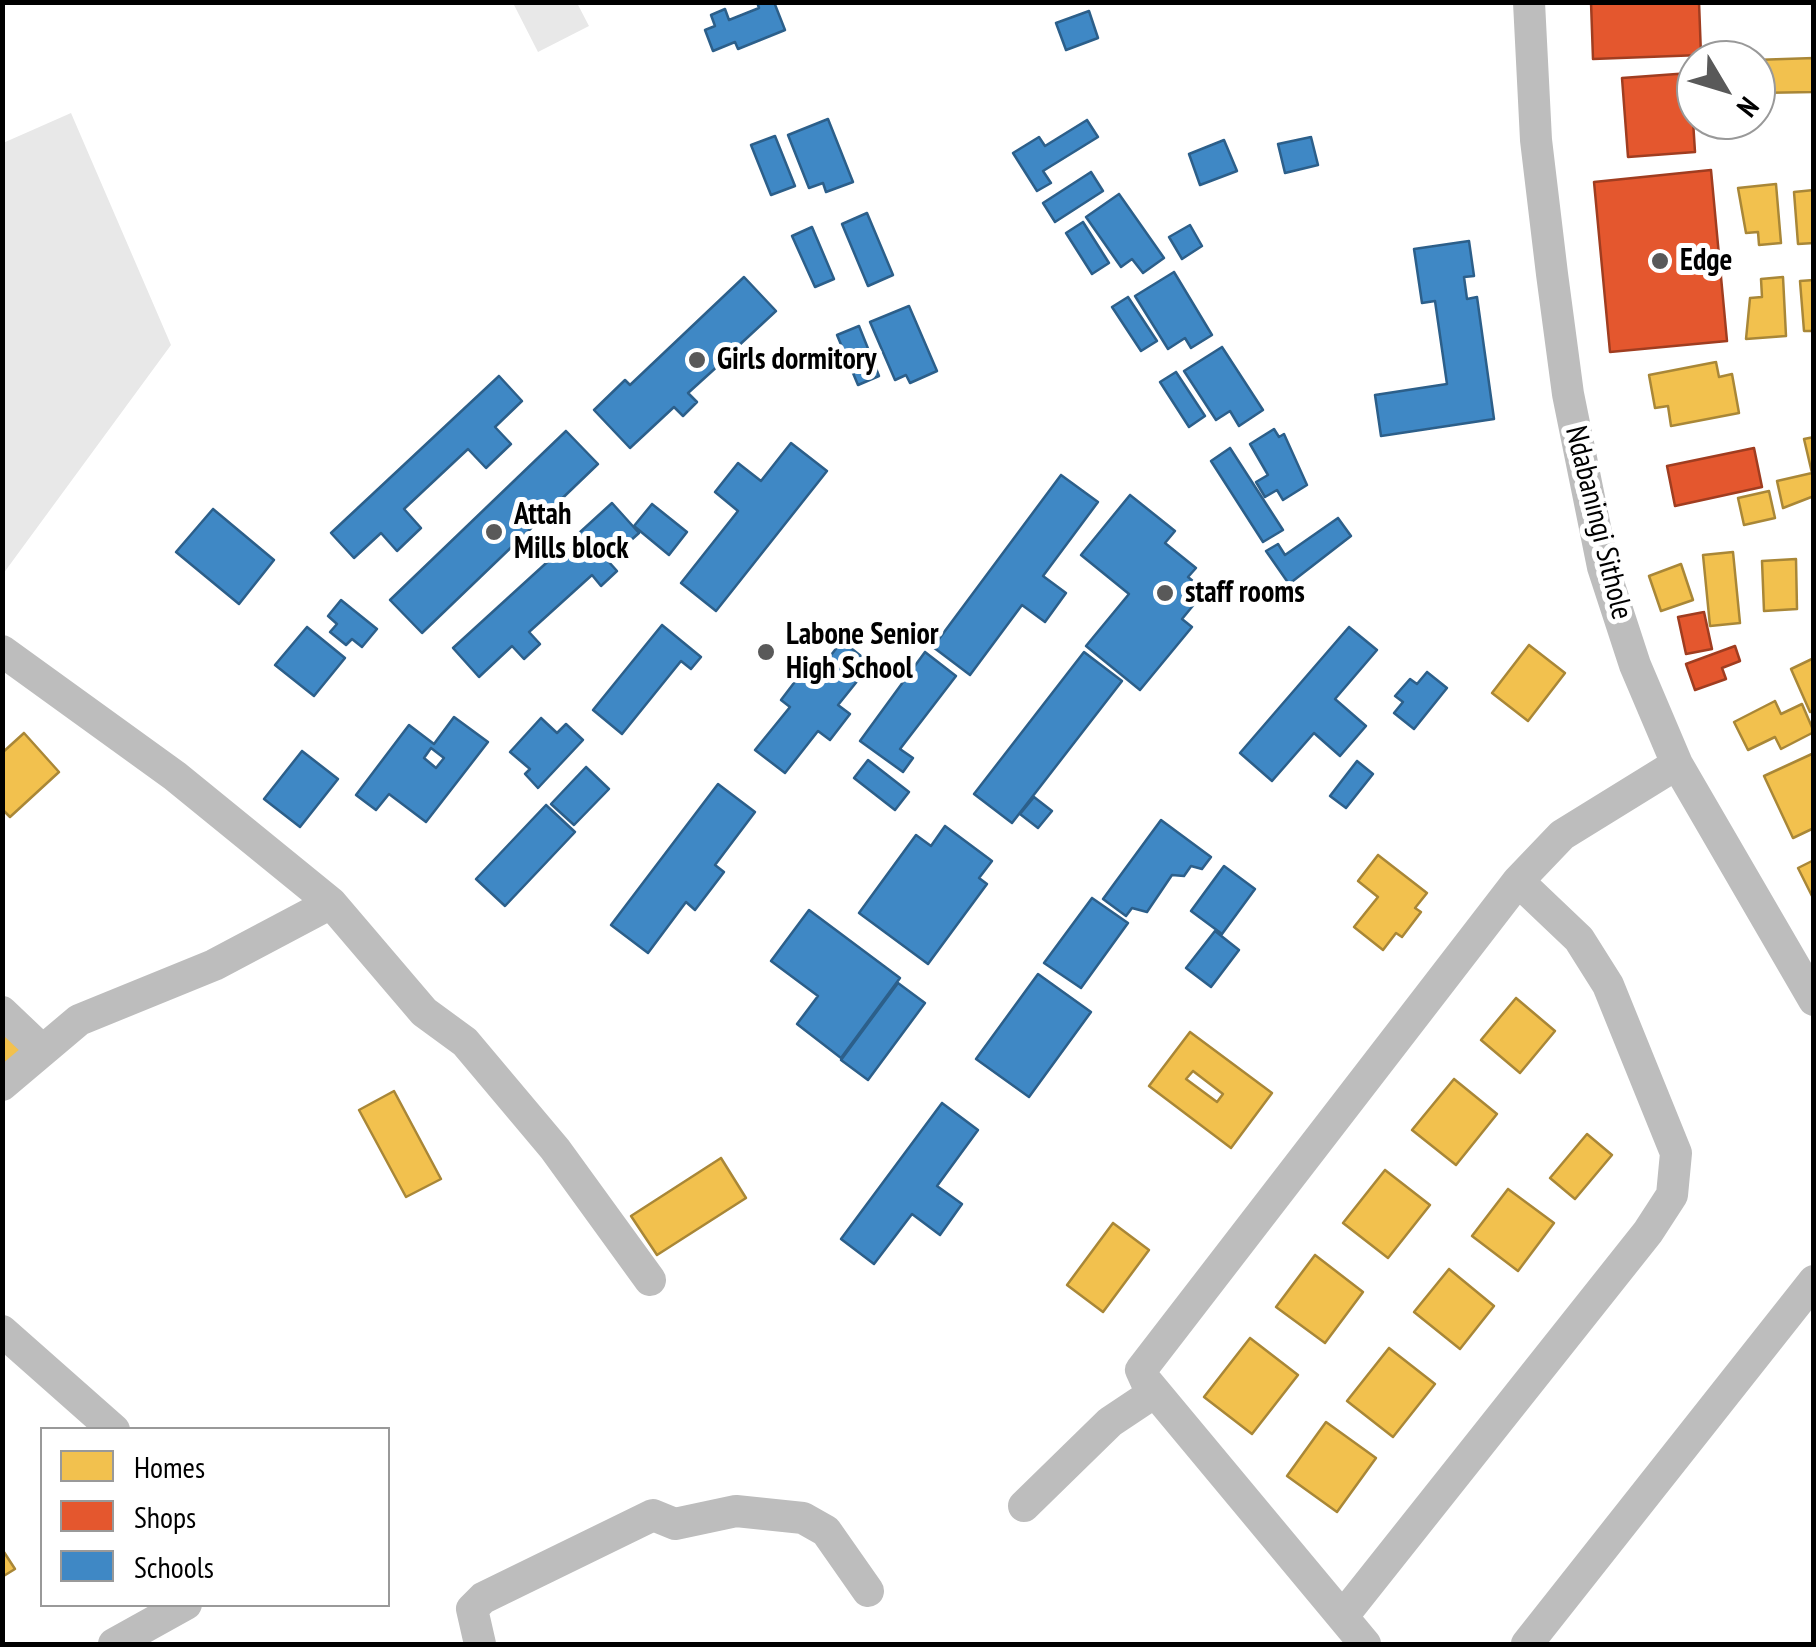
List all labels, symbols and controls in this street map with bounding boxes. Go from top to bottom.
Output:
north arrow [1676,40,1776,140]
text: N [1729,90,1768,125]
place label: Edge [1680,243,1732,279]
marker: Edge [1649,250,1671,272]
place label: Girls dormitory [717,342,877,378]
marker: Girls dormitory [686,349,708,371]
street label: Ndabaningi Sithole [1557,423,1639,623]
place label: Attah Mills block [514,497,629,568]
marker: Attah Mills block [483,521,505,543]
place label: staff rooms [1185,575,1305,611]
marker: staff rooms [1154,582,1176,604]
place label: Labone Senior High School [786,617,939,688]
marker: Labone Senior High School [755,641,777,663]
legend [40,1427,390,1607]
text: Homes [134,1447,205,1486]
text: Shops [134,1497,196,1536]
text: Schools [134,1547,214,1586]

